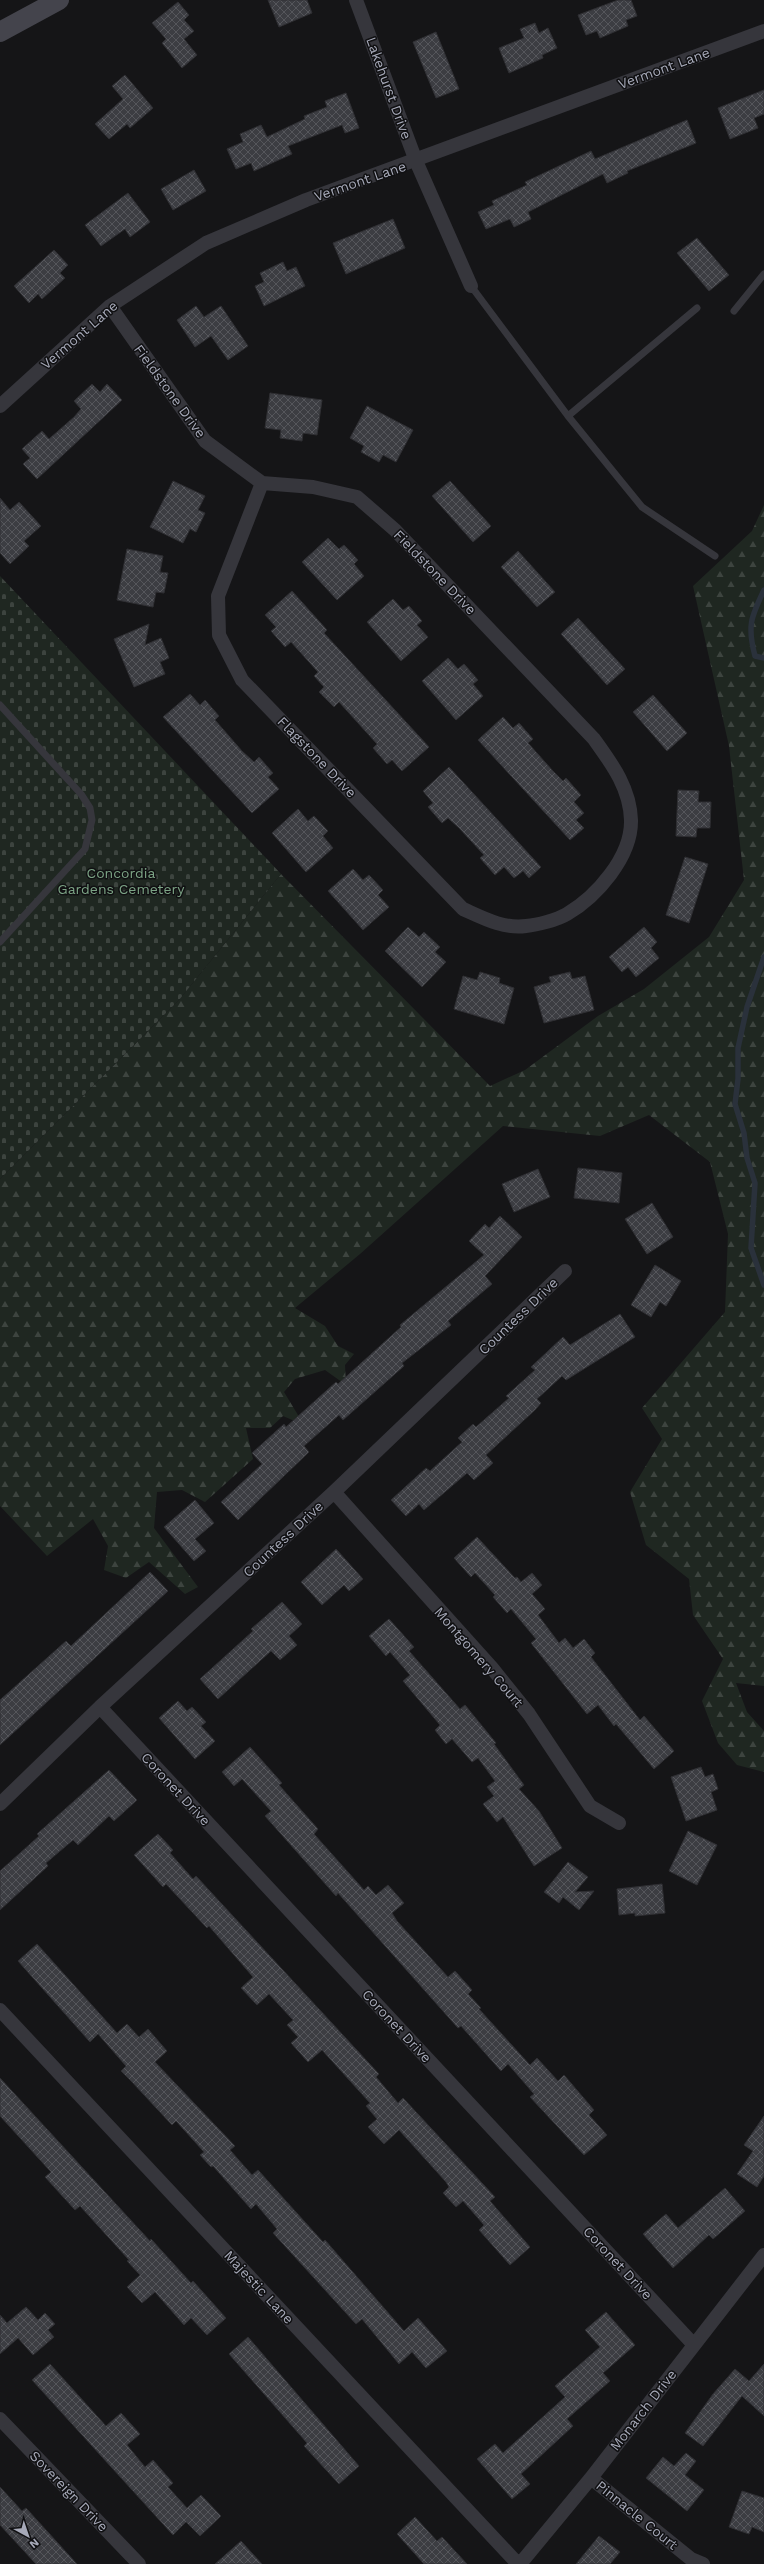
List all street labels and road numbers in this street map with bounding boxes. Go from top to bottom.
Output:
street label: Lakehurst Drive [363,35,415,141]
street label: Vermont Lane [616,44,712,92]
street label: Vermont Lane [312,158,408,204]
street label: Vermont Lane [37,297,121,373]
street label: Fieldstone Drive [131,341,209,441]
street label: Fieldstone Drive [391,526,479,618]
street label: Flagstone Drive [274,713,360,801]
street label: Countess Drive [475,1274,561,1358]
street label: Countess Drive [240,1498,326,1580]
street label: Montgomery Court [431,1604,527,1710]
street label: Coronet Drive [138,1749,214,1829]
street label: Coronet Drive [359,1986,435,2066]
street label: Coronet Drive [580,2223,656,2303]
street label: Majestic Lane [221,2247,297,2327]
street label: Monarch Drive [606,2366,680,2454]
street label: Sovereign Drive [27,2447,111,2535]
street label: Pinnacle Court [593,2477,681,2553]

